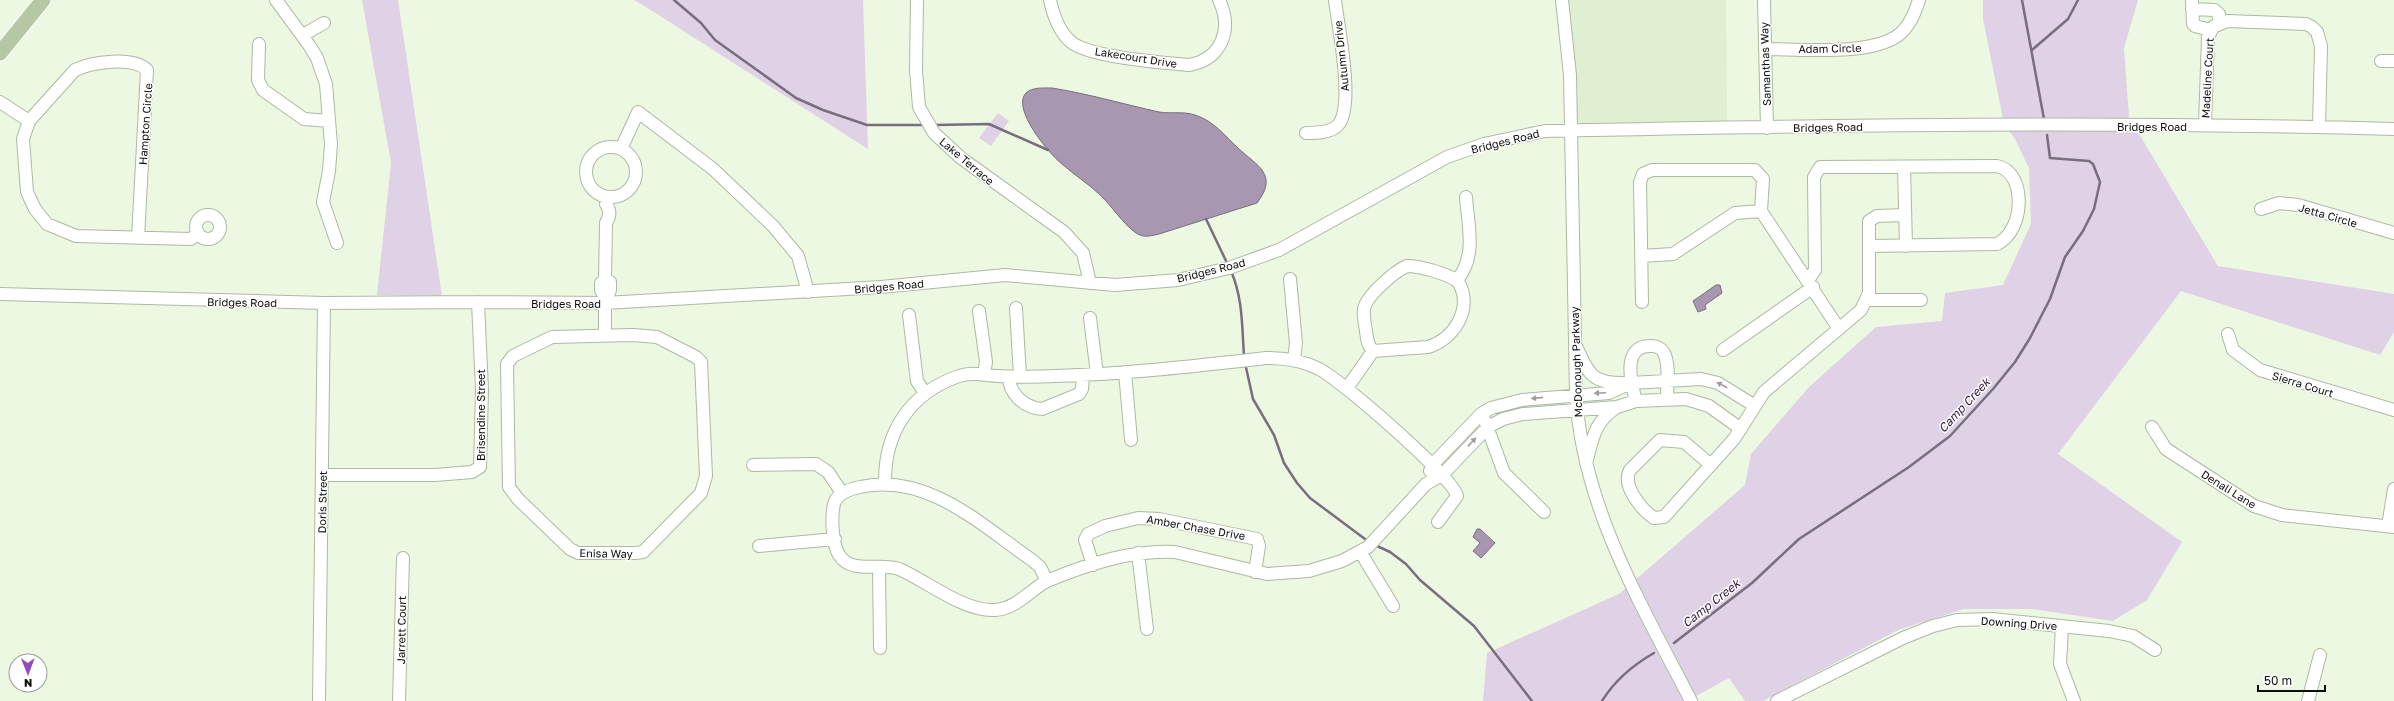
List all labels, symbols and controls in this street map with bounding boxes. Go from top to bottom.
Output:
street label: Autumn Drive [1331,20,1351,92]
street label: Samanthas Way [1757,22,1773,106]
street label: Madeline Court [2198,37,2216,119]
street label: Adam Circle [1798,41,1862,55]
street label: Lakecourt Drive [1094,44,1178,70]
street label: Hampton Circle [136,83,154,165]
street label: Bridges Road [1793,120,1863,134]
street label: Bridges Road [2117,120,2187,133]
street label: Bridges Road [1469,126,1541,156]
street label: Lake Terrace [937,134,997,188]
street label: Jetta Circle [2297,200,2359,230]
street label: Bridges Road [1175,255,1247,285]
street label: Bridges Road [854,276,924,296]
street label: Bridges Road [207,295,277,309]
street label: Bridges Road [531,297,601,310]
street label: McDonough Parkway [1568,306,1584,418]
street label: Brisendine Street [474,369,487,461]
street label: Sierra Court [2271,369,2335,399]
water label: Camp Creek [1935,374,1994,435]
one-way arrow [1716,382,1728,389]
one-way arrow [1594,390,1606,397]
one-way arrow [1531,394,1543,401]
one-way arrow [1467,437,1477,447]
street label: Denali Lane [2199,467,2259,511]
street label: Doris Street [315,471,329,533]
street label: Amber Chase Drive [1146,512,1246,542]
street label: Enisa Way [579,546,633,560]
water label: Camp Creek [1679,575,1744,630]
street label: Jarrett Court [394,596,408,664]
street label: Downing Drive [1980,614,2058,632]
north arrow [8,653,48,693]
scale bar [2258,667,2325,693]
text: 50 m [2264,673,2292,688]
text: N [24,677,32,690]

